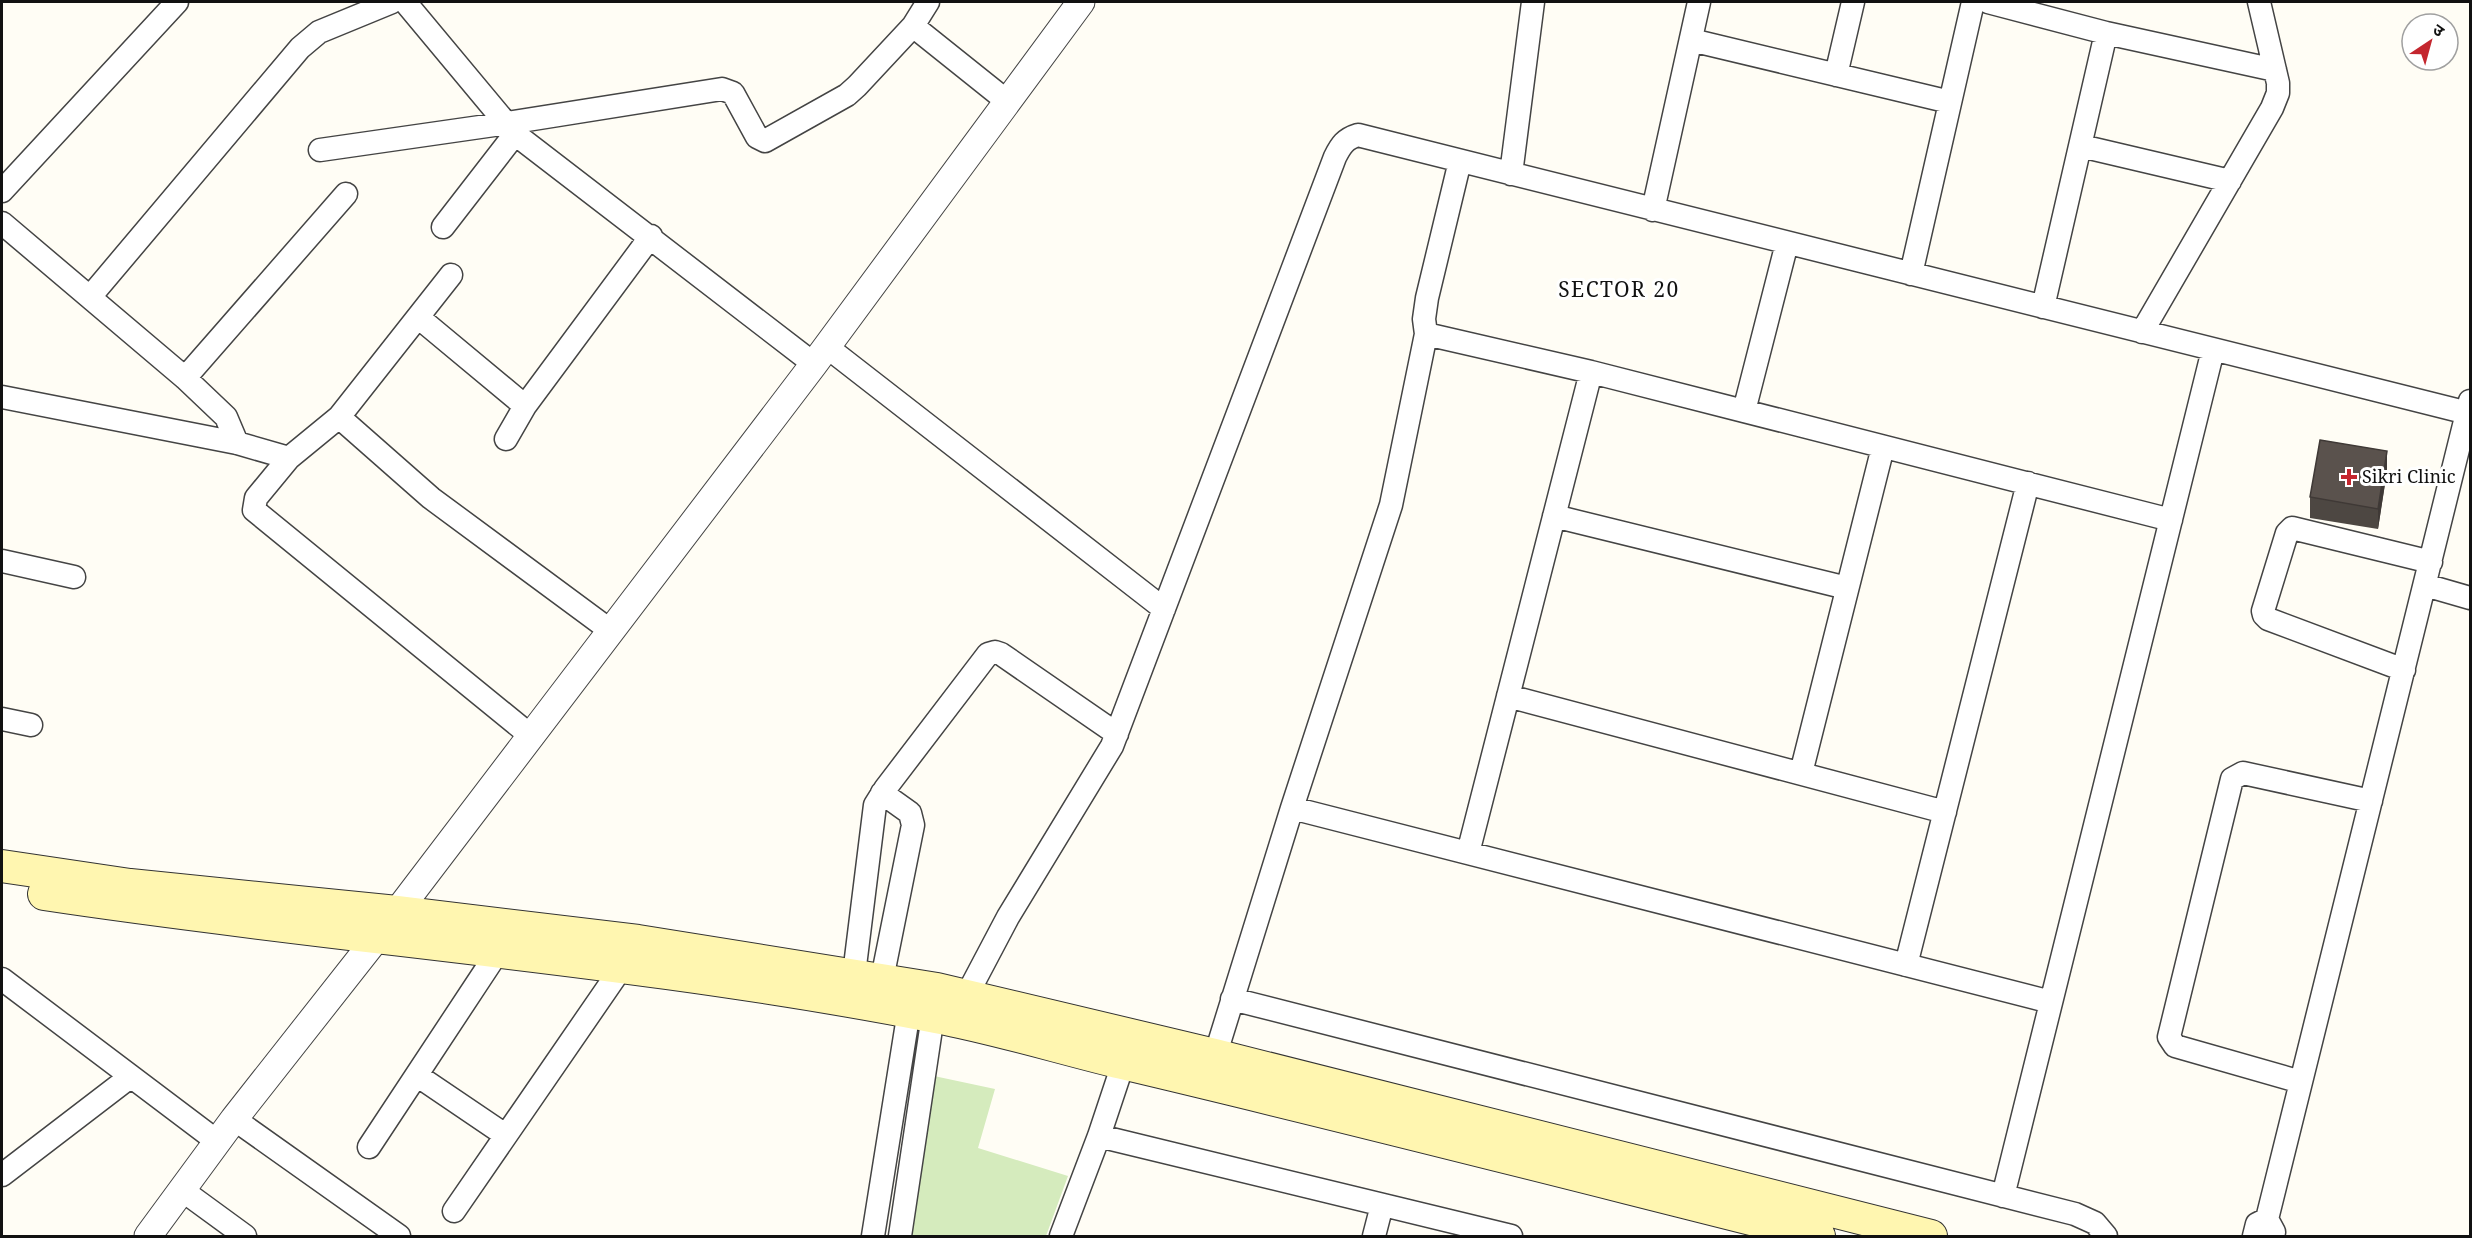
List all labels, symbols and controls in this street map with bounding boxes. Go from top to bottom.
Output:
north arrow [2400,12,2460,72]
text: उ [2429,18,2450,42]
district label: SECTOR 20 [1558,275,1680,303]
place label: Sikri Clinic [2362,464,2456,488]
marker: Sikri Clinic [2340,468,2358,486]

